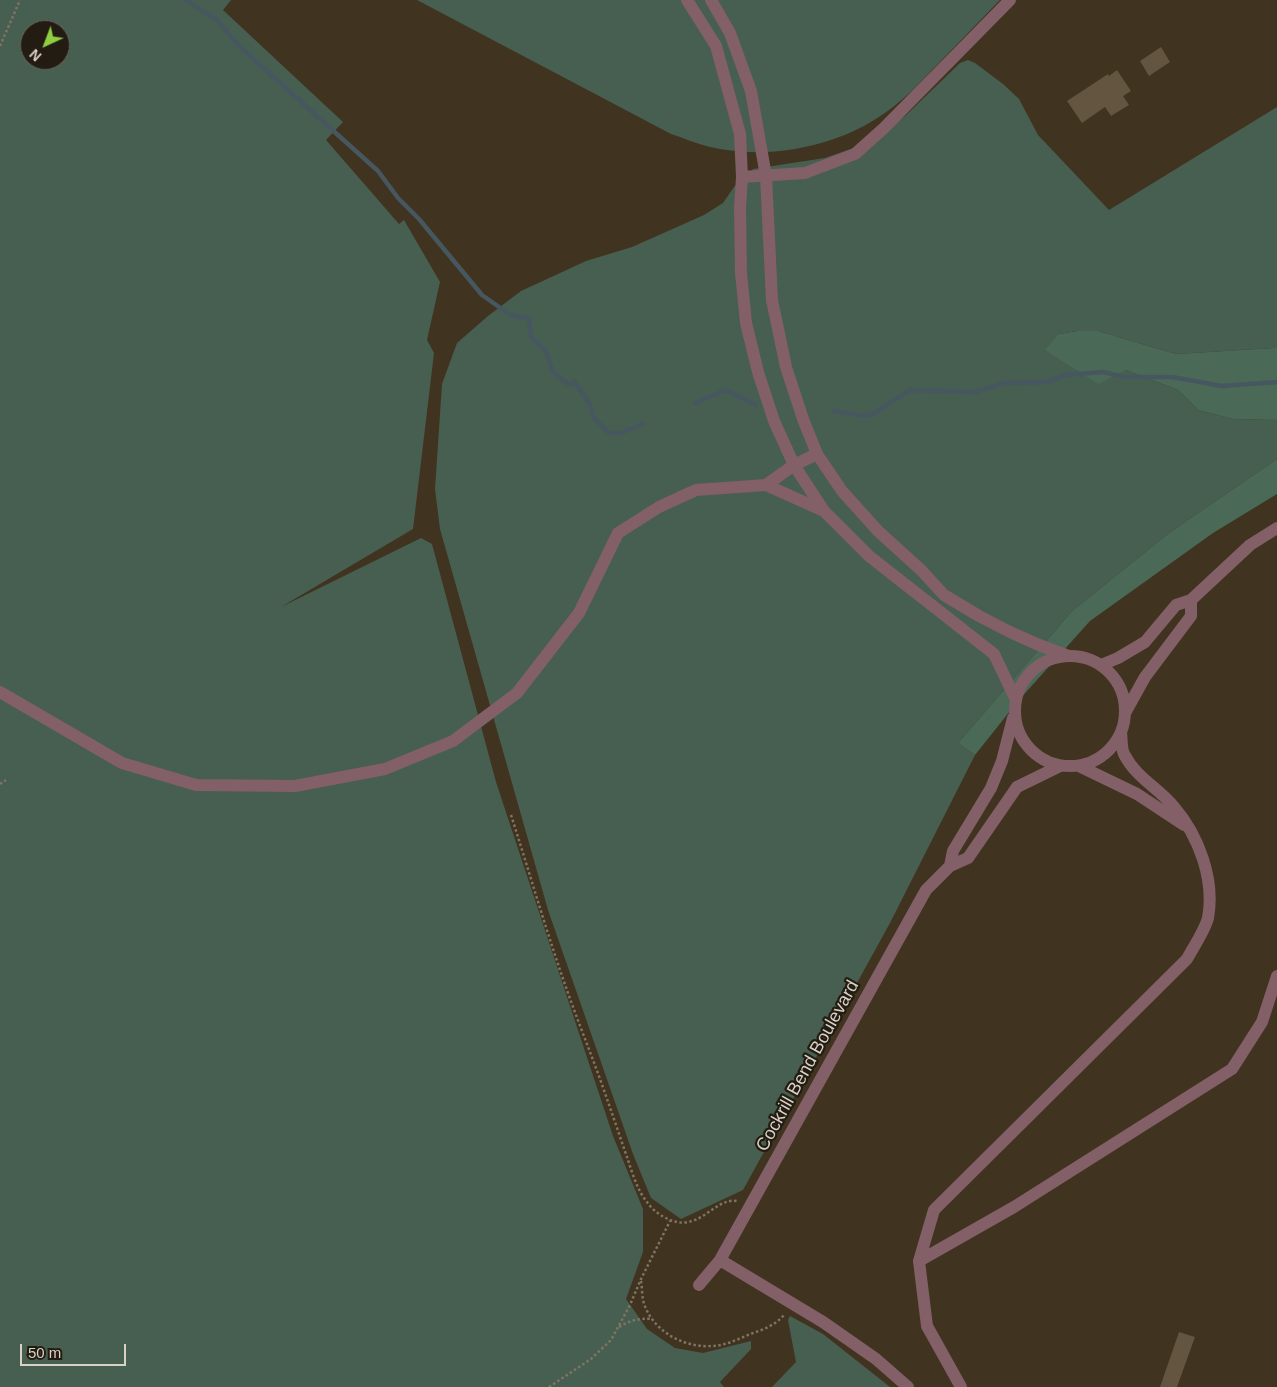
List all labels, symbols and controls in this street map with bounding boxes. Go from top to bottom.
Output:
north arrow [20,20,70,70]
text: N [26,46,45,65]
street label: Cockrill Bend Boulevard [752,977,864,1155]
scale bar [22,1334,129,1366]
text: 50 m [28,1344,61,1361]

